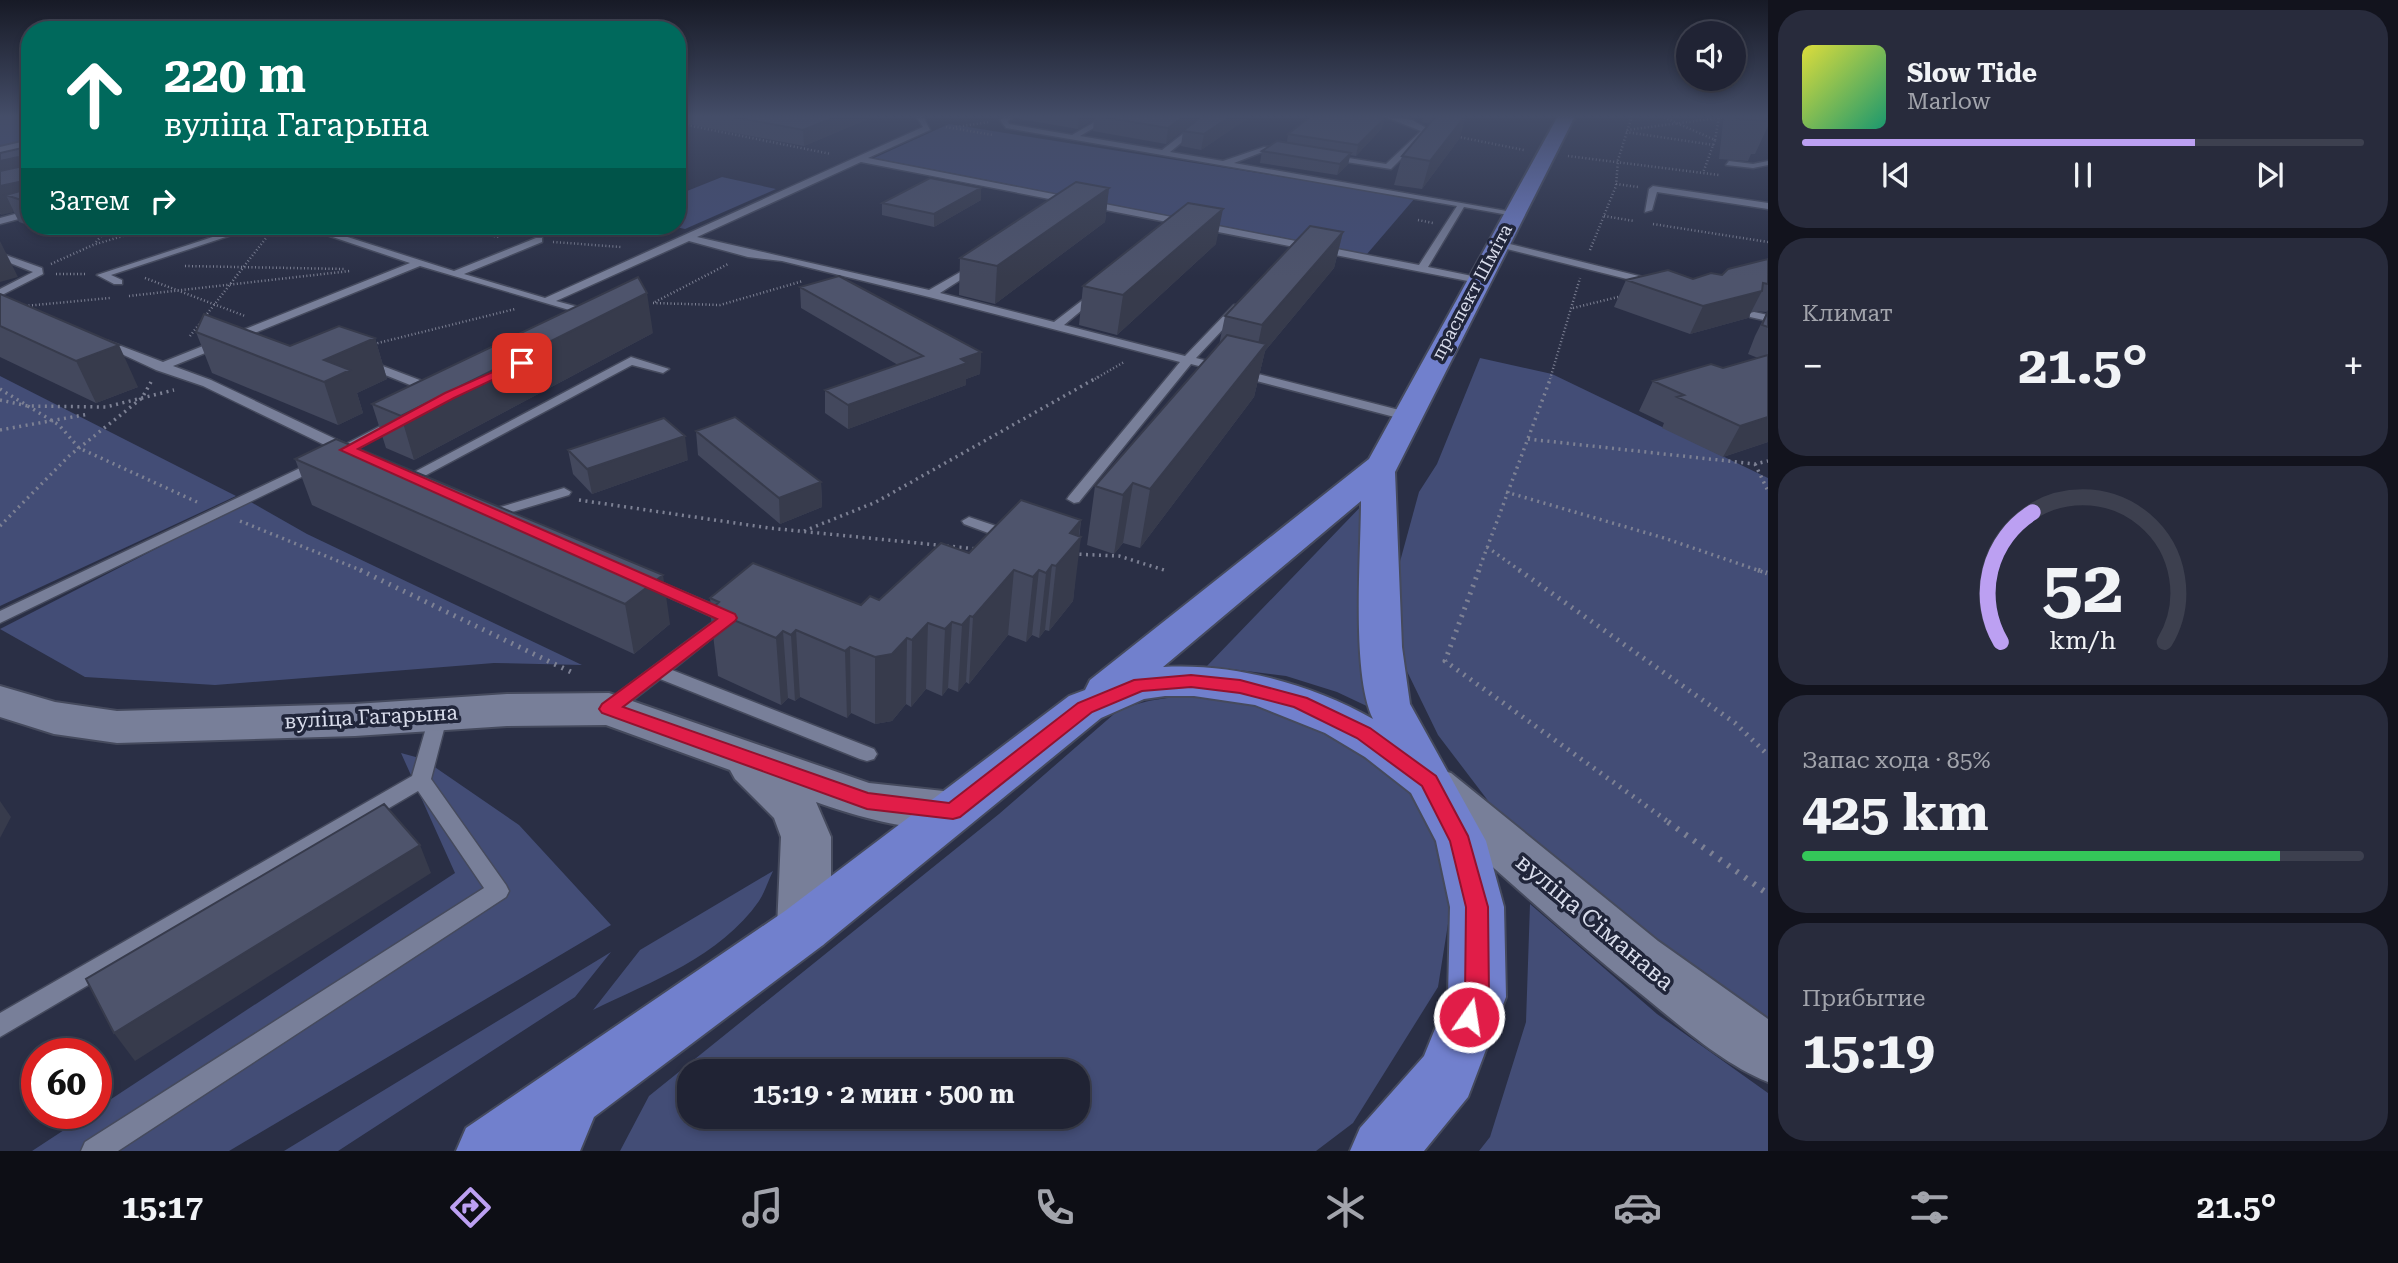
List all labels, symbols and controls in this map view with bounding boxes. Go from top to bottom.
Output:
map controls [1676,21,1746,91]
button: sound [1676,21,1746,91]
text: 220 m [164,47,306,104]
icon: ahead [49,49,140,140]
text: Slow Tide [1907,58,2037,88]
text: Marlow [1907,88,1990,115]
text: вуліца Гагарына [164,106,429,144]
icon: previous [1877,156,1915,194]
icon: pause [2064,156,2102,194]
icon: next [2251,156,2289,194]
icon: right [144,182,182,220]
text: Затем [49,186,130,216]
street label: праспект Шміта [1427,220,1516,363]
text: Климат [1802,300,1893,327]
pin [492,333,552,393]
text: 21.5° [2018,335,2148,396]
icon: arrive [503,344,541,382]
text: − [1802,344,1823,388]
text: + [2343,344,2364,388]
text: 52 [2042,545,2124,630]
text: km/h [2050,625,2116,654]
street label: вуліца Гагарына [284,700,459,734]
text: Запас хода · 85% [1802,747,1991,774]
text: 425 km [1802,782,1989,843]
street label: вуліца Сіманава [1510,848,1680,996]
position arrow [1432,980,1506,1054]
text: Прибытие [1802,985,1925,1012]
text: 15:19 [1802,1020,1935,1081]
speed limit sign: 60 [21,1038,112,1129]
text: 15:19 · 2 мин · 500 m [753,1079,1014,1109]
icon: directions [446,1183,495,1232]
icon: music [738,1183,787,1232]
icon: phone [1030,1183,1079,1232]
icon: climate [1321,1183,1370,1232]
icon: car [1613,1183,1662,1232]
icon: filters [1905,1183,1954,1232]
text: 15:17 [121,1188,203,1226]
text: 21.5° [2197,1188,2277,1226]

